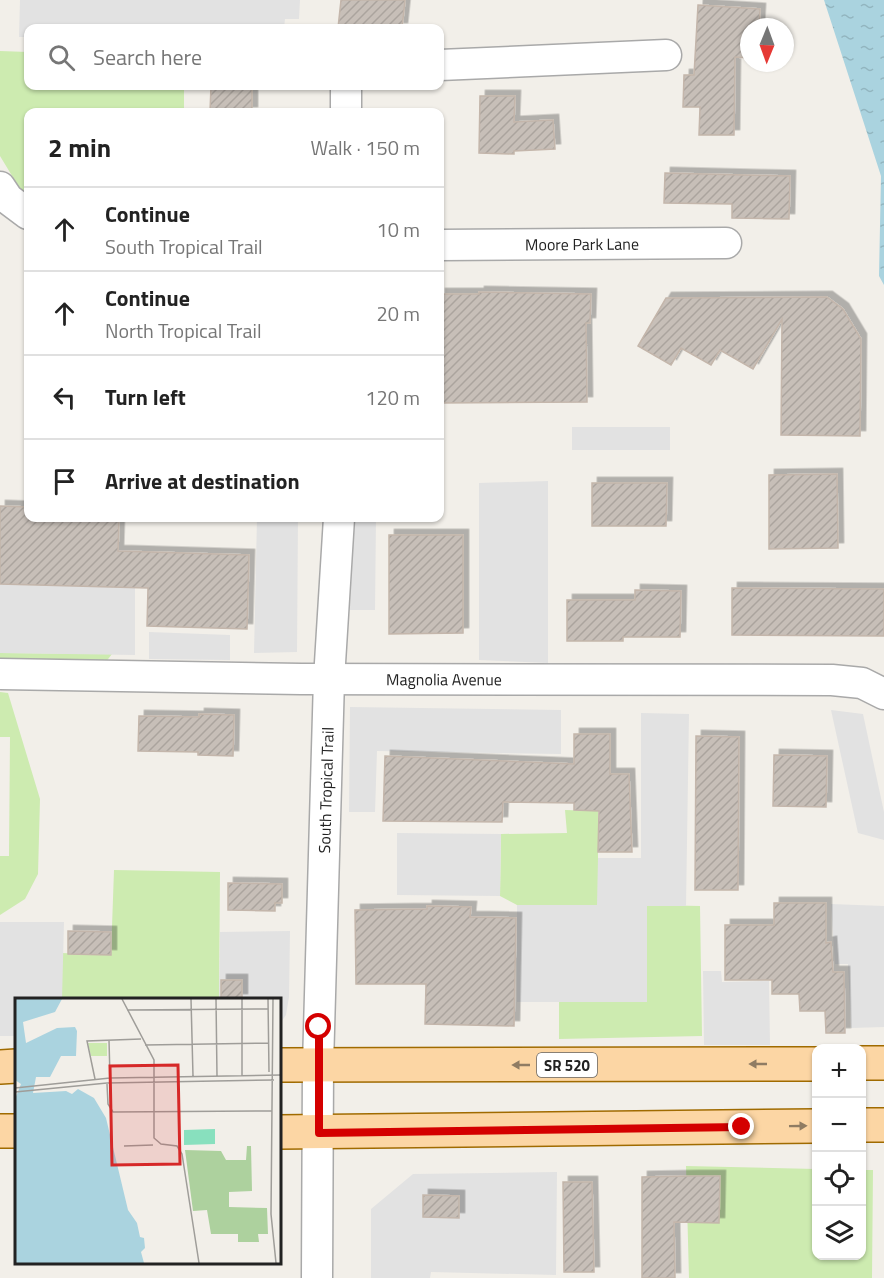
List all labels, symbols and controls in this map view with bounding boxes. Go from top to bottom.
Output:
north arrow [740,18,794,72]
search box [24,24,444,90]
text: Search here [93,40,202,74]
icon: search [45,41,78,74]
text: 2 min [48,128,111,167]
text: Walk · 150 m [311,132,420,163]
text: Continue [105,197,190,231]
icon: ahead [48,213,81,246]
text: 10 m [376,214,420,245]
text: South Tropical Trail [105,231,263,262]
street label: Moore Park Lane [525,232,639,256]
text: Continue [105,281,190,315]
icon: ahead [48,297,81,330]
text: 20 m [376,298,420,329]
text: North Tropical Trail [105,315,262,346]
text: Turn left [105,380,186,414]
icon: left [48,381,81,414]
text: 120 m [365,382,420,413]
text: Arrive at destination [105,464,300,498]
icon: arrive [48,465,81,498]
street label: Magnolia Avenue [386,667,502,691]
street label: South Tropical Trail [312,727,340,854]
inset map [15,998,280,1263]
route start [305,1013,331,1039]
map controls [812,1044,866,1260]
button: + [812,1044,866,1098]
road number: SR 520 [537,1053,597,1077]
one-way arrow [749,1059,768,1069]
one-way arrow [512,1060,531,1070]
button: − [812,1098,866,1152]
route end [728,1113,754,1139]
one-way arrow [788,1121,807,1131]
button: locate [812,1152,866,1206]
button: layers [812,1206,866,1260]

